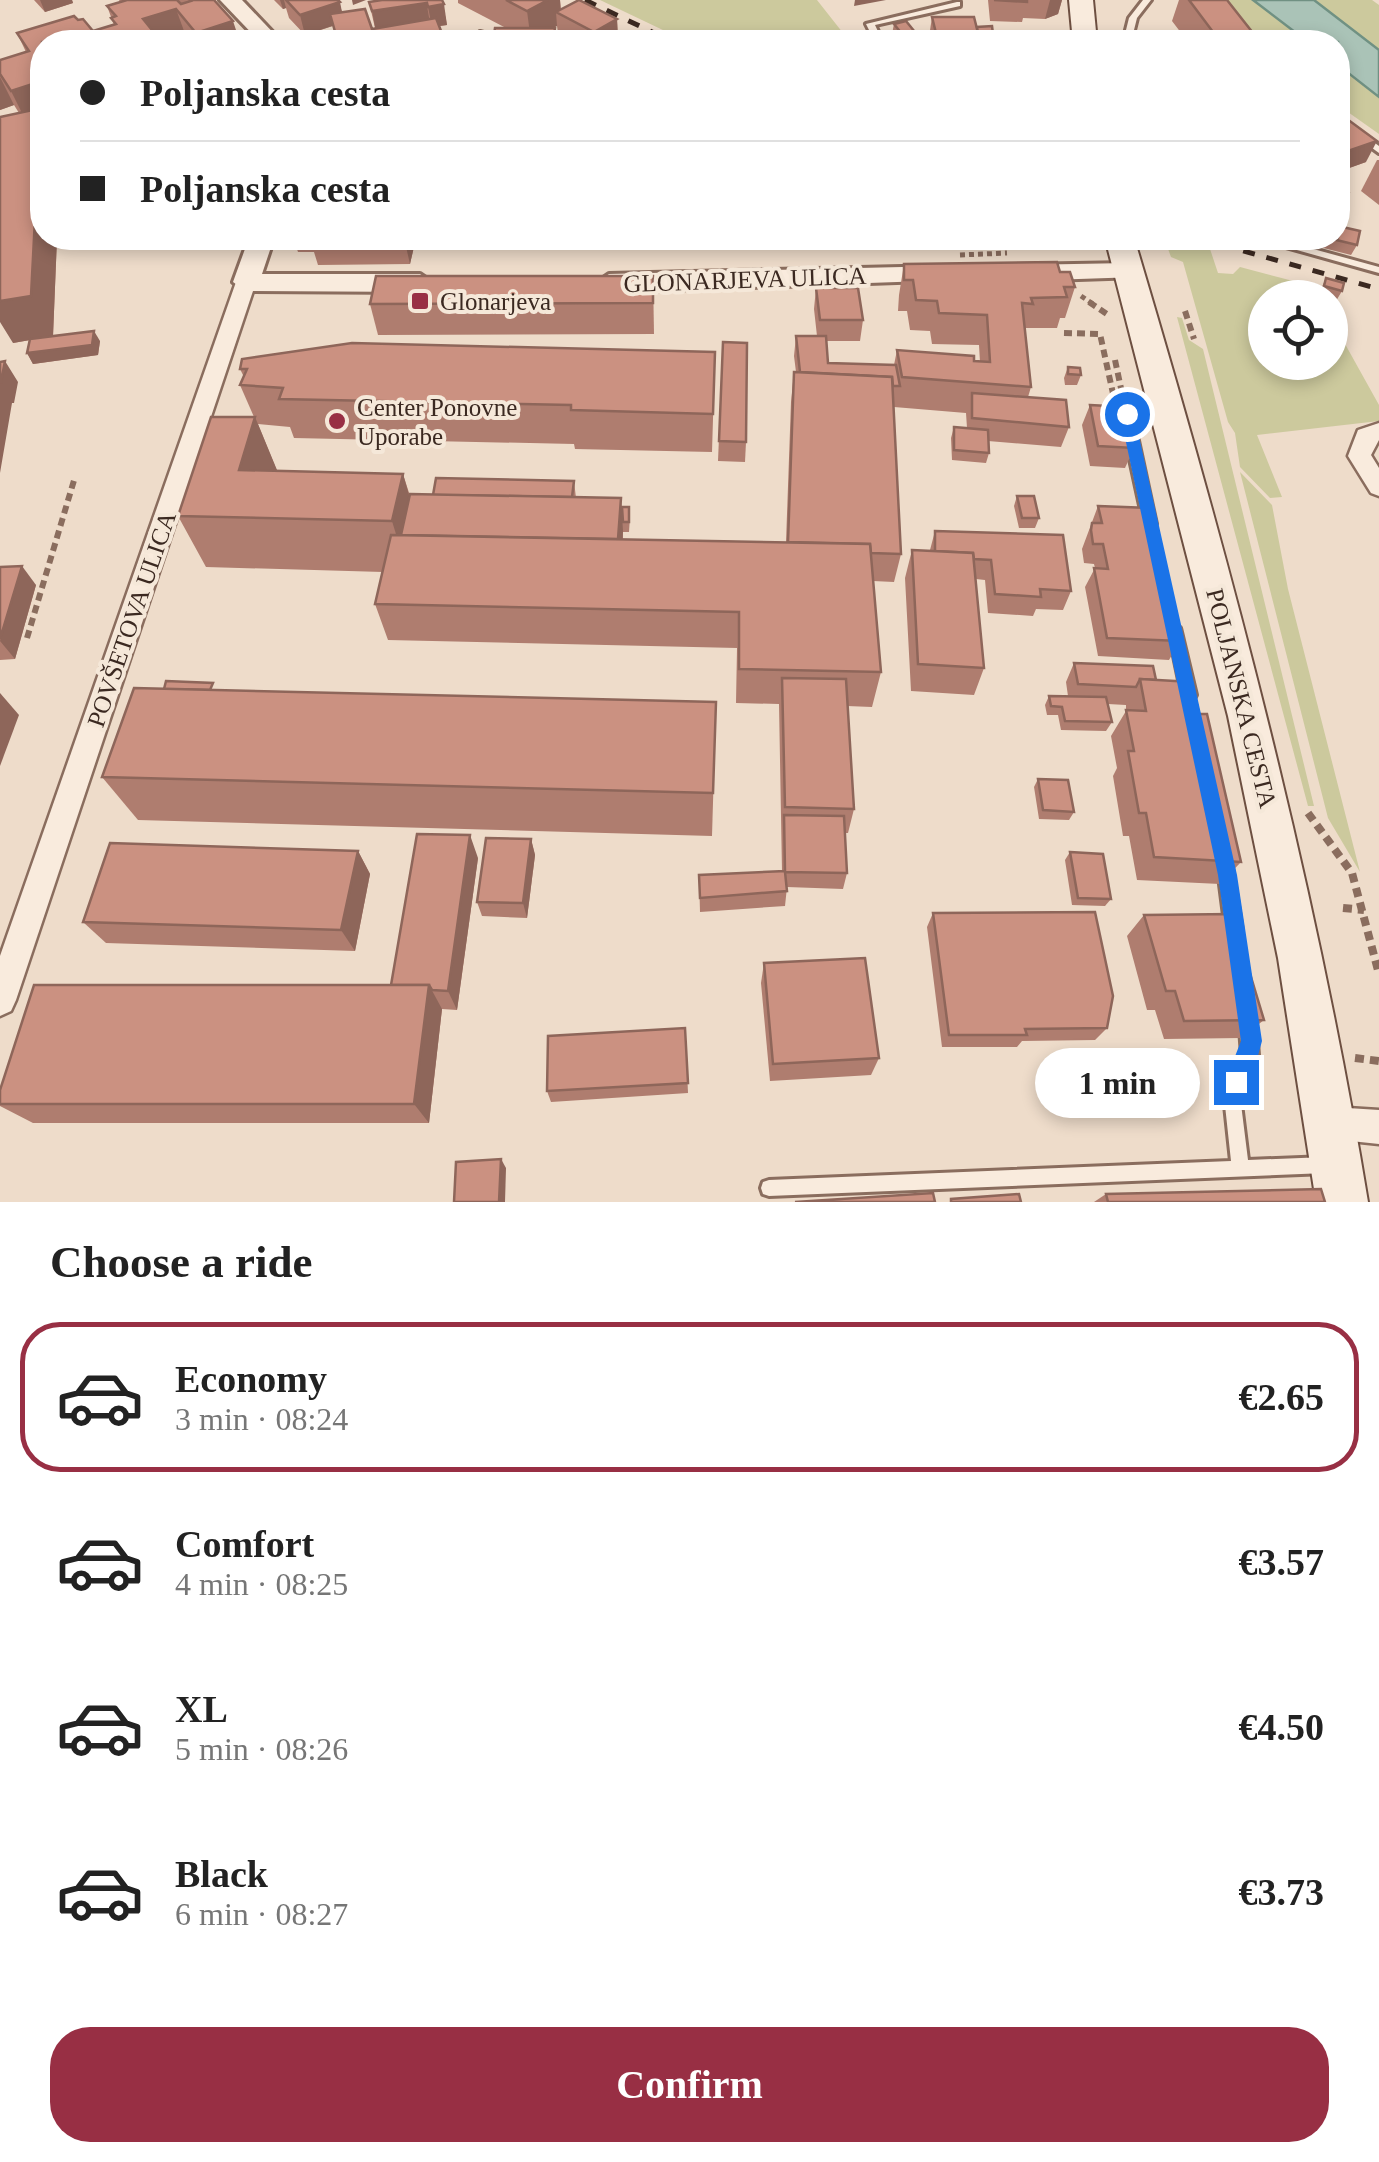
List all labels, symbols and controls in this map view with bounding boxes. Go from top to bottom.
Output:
text: Poljanska cesta [140,72,390,114]
text: Poljanska cesta [140,168,390,210]
street label: GLONARJEVA ULICA [623,262,867,297]
map controls [1248,280,1348,380]
button: locate [1248,280,1348,380]
place label: Glonarjeva [440,288,551,315]
marker: Glonarjeva [409,290,431,312]
route start [1105,392,1150,437]
place label: Center Ponovne Uporabe [357,394,517,450]
marker: Center Ponovne Uporabe [326,410,348,432]
street label: POVŠETOVA ULICA [81,508,181,730]
street label: POLJANSKA CESTA [1201,586,1282,811]
callout: 1 min [1036,1047,1201,1117]
route end [1214,1060,1259,1105]
text: 1 min [1079,1065,1156,1101]
text: Choose a ride [50,1237,313,1287]
icon: car [55,1352,145,1442]
text: Economy [175,1358,327,1400]
text: €2.65 [1239,1376,1324,1418]
text: 3 min · 08:24 [175,1401,348,1437]
icon: car [55,1517,145,1607]
text: Comfort [175,1523,314,1565]
text: €3.57 [1239,1541,1324,1583]
text: 4 min · 08:25 [175,1566,348,1602]
icon: car [55,1682,145,1772]
text: XL [175,1688,228,1730]
text: €4.50 [1239,1706,1324,1748]
text: 5 min · 08:26 [175,1731,348,1767]
icon: car [55,1847,145,1937]
text: Black [175,1853,268,1895]
text: €3.73 [1239,1871,1324,1913]
text: 6 min · 08:27 [175,1896,348,1932]
button: Confirm [50,2027,1329,2142]

